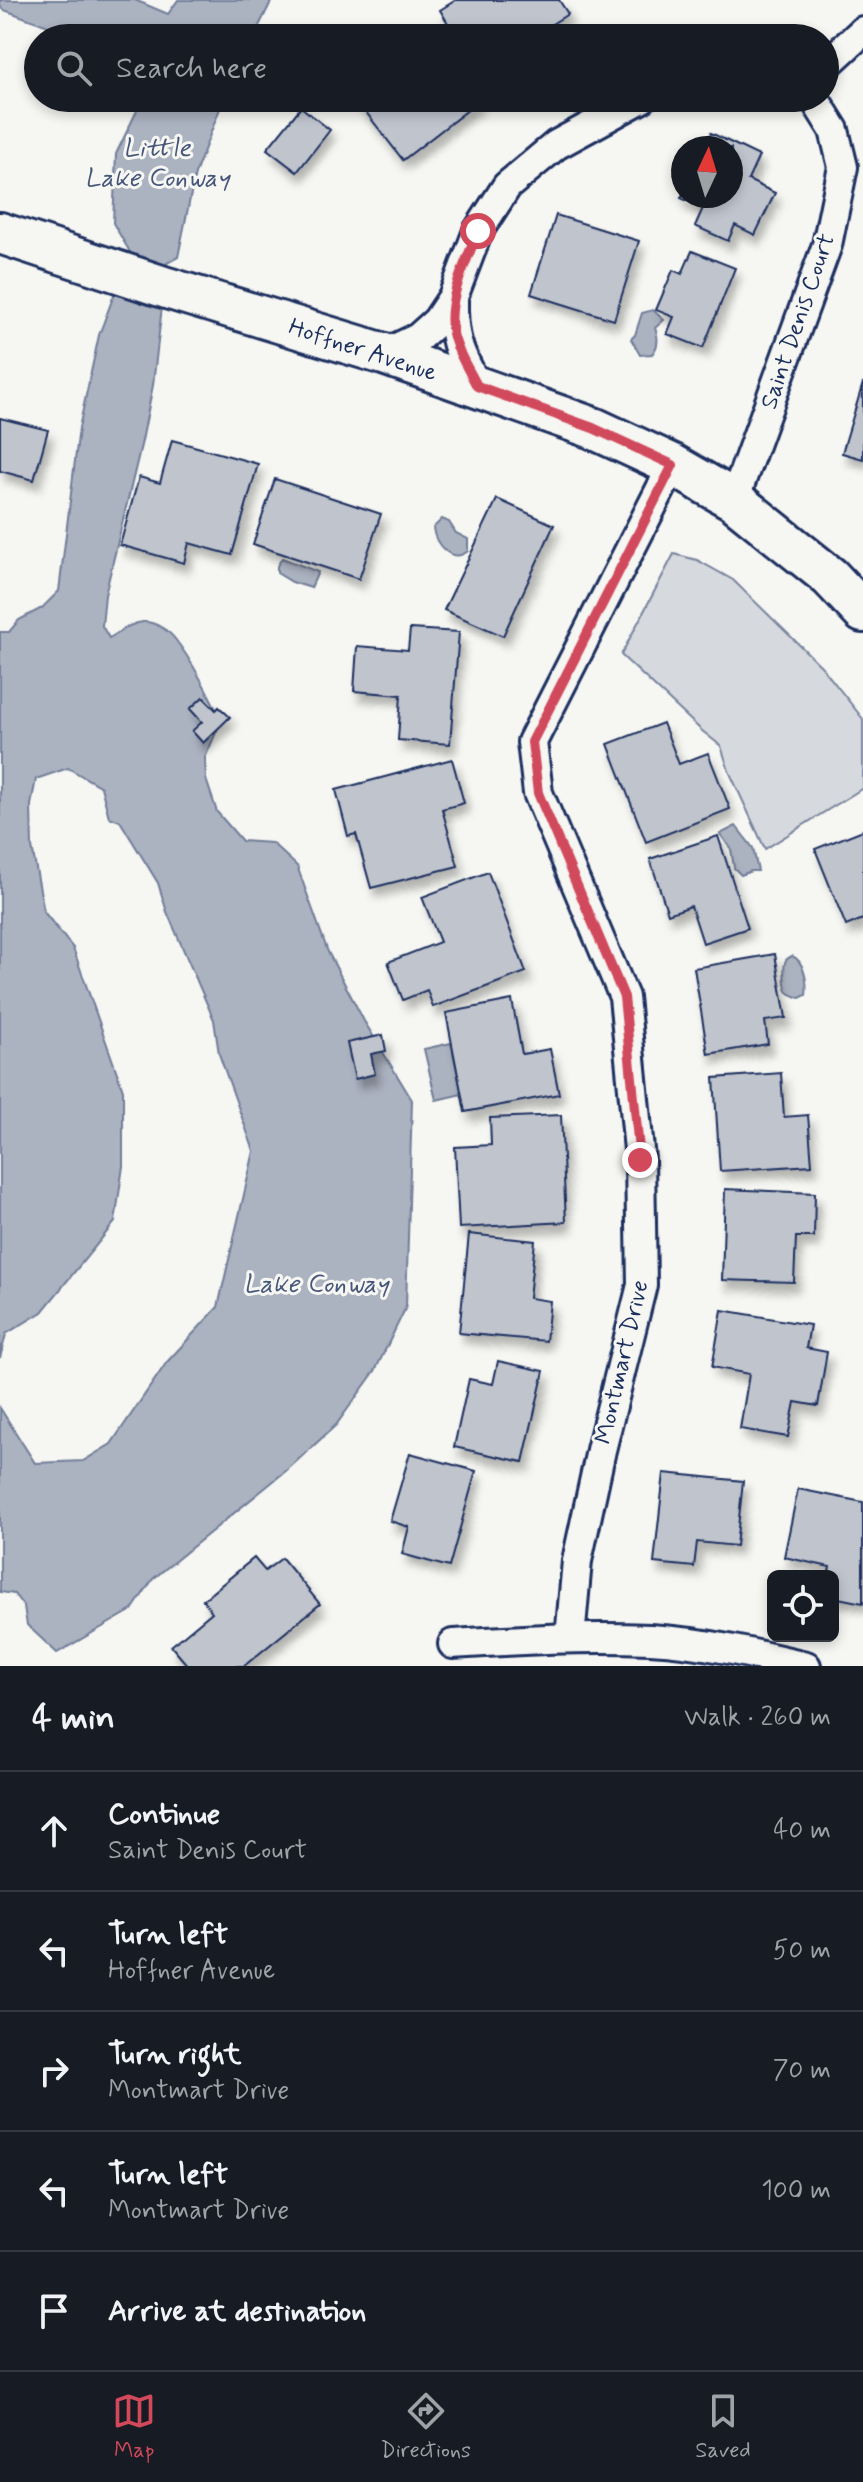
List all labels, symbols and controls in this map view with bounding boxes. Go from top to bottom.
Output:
search box [24,24,839,112]
icon: search [52,46,96,90]
text: Search here [116,49,267,88]
water label: Little Lake Conway [85,132,231,196]
north arrow [671,136,743,208]
route start [460,213,496,249]
street label: Saint Denis Court [754,230,843,413]
street label: Hoffner Avenue [284,312,441,389]
route end [622,1142,658,1178]
water label: Lake Conway [244,1268,390,1302]
street label: Montmart Drive [589,1277,656,1447]
map controls [767,1570,839,1642]
button: locate [767,1570,839,1642]
text: 4 min [32,1696,115,1741]
text: Walk · 260 m [684,1701,831,1735]
text: Continue [108,1795,220,1834]
icon: ahead [32,1809,76,1853]
text: 40 m [773,1814,831,1848]
text: Saint Denis Court [108,1834,307,1868]
text: Turn left [108,1915,228,1954]
icon: left [32,1929,76,1973]
text: 50 m [773,1934,831,1968]
text: Hoffner Avenue [108,1954,275,1988]
text: Turn right [108,2035,241,2074]
icon: right [32,2049,76,2093]
text: 70 m [773,2054,831,2088]
text: Montmart Drive [108,2074,289,2108]
text: Turn left [108,2155,228,2194]
icon: left [32,2169,76,2213]
text: 100 m [761,2174,831,2208]
text: Montmart Drive [108,2194,289,2228]
icon: arrive [32,2289,76,2333]
text: Arrive at destination [108,2292,366,2331]
tab: Map [112,2389,156,2465]
tab: Directions [380,2389,471,2465]
tab: Saved [695,2389,751,2465]

